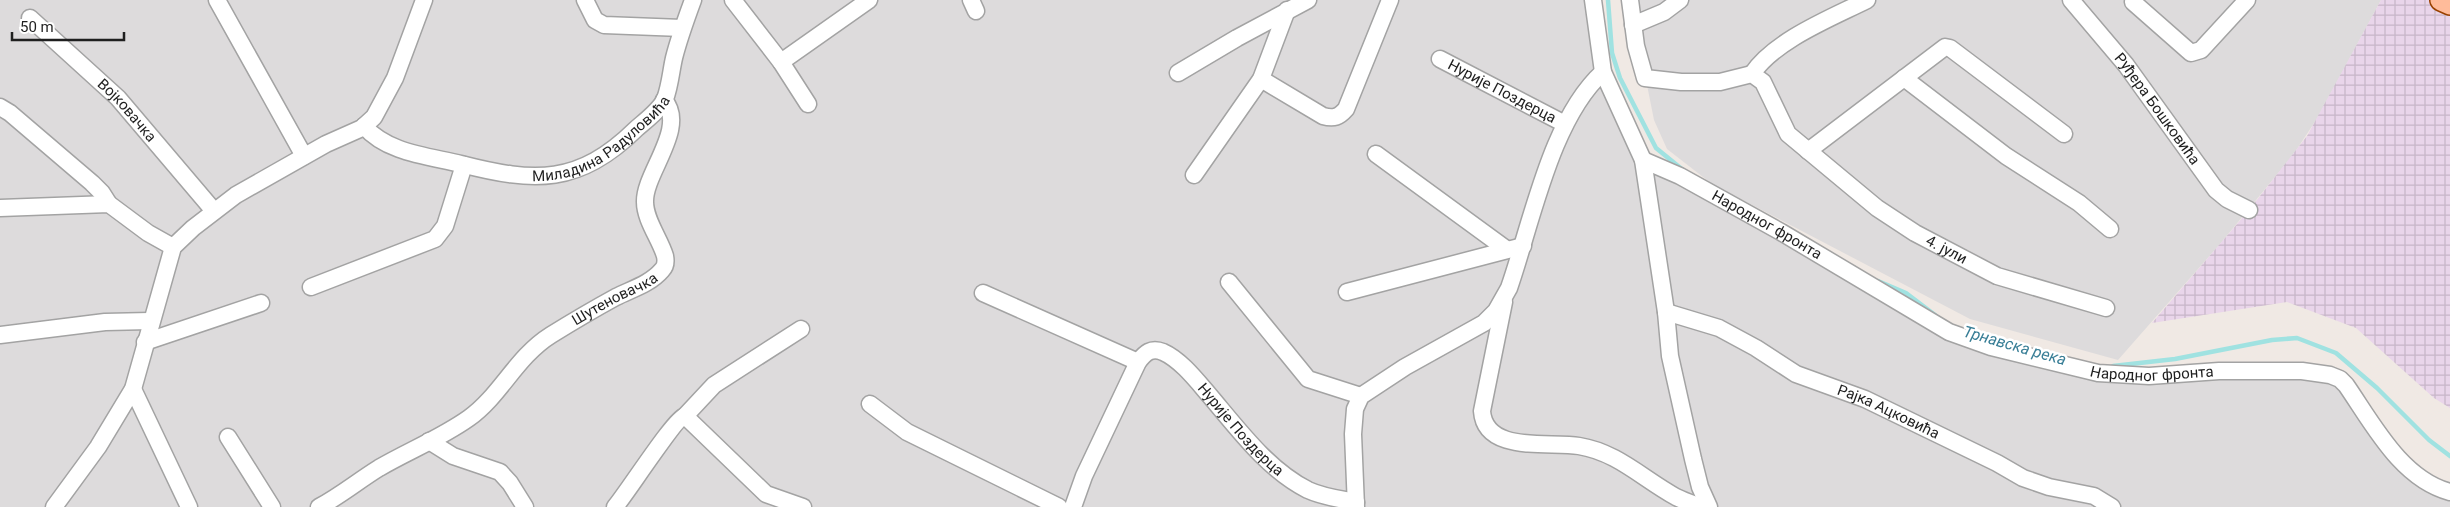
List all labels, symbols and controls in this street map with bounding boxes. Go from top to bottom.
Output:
scale bar [12,10,125,42]
text: 50 m [20,18,54,36]
street label: Руђера Бошковића [2111,49,2204,168]
street label: Нурије Поздерца [1445,56,1559,127]
street label: Војковачка [94,75,160,146]
street label: Миладина Радуловића [532,93,674,185]
street label: Народног фронта [1709,187,1825,263]
street label: 4. јули [1923,231,1970,268]
street label: Шутеновачка [569,269,661,329]
water label: Трнавска река [1961,322,2068,369]
street label: Народног фронта [2088,362,2214,385]
street label: Нурије Поздерца [1194,379,1287,480]
street label: Рајка Ацковића [1835,381,1942,443]

